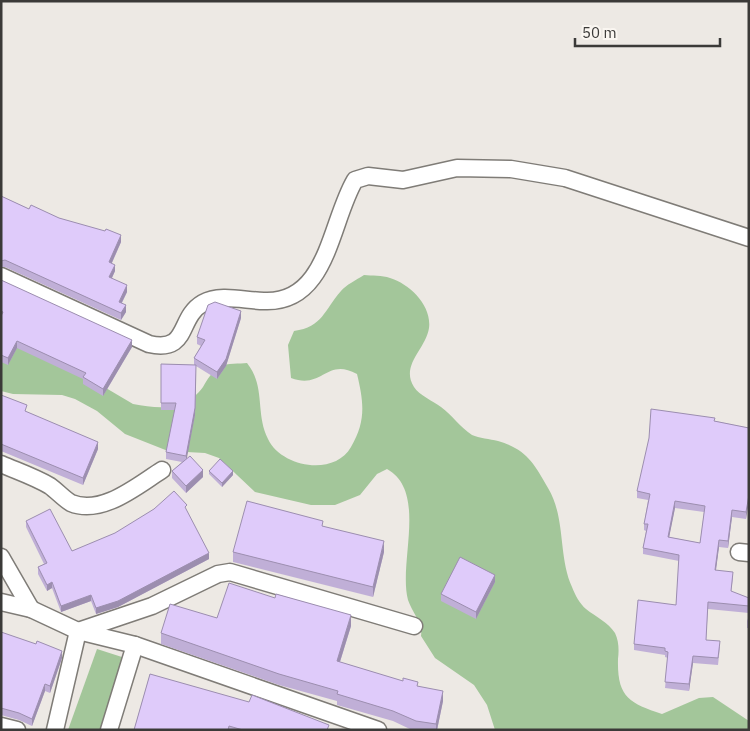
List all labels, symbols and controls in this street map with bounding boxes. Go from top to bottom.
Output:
scale bar [575,15,720,47]
text: 50 m [582,23,617,42]

